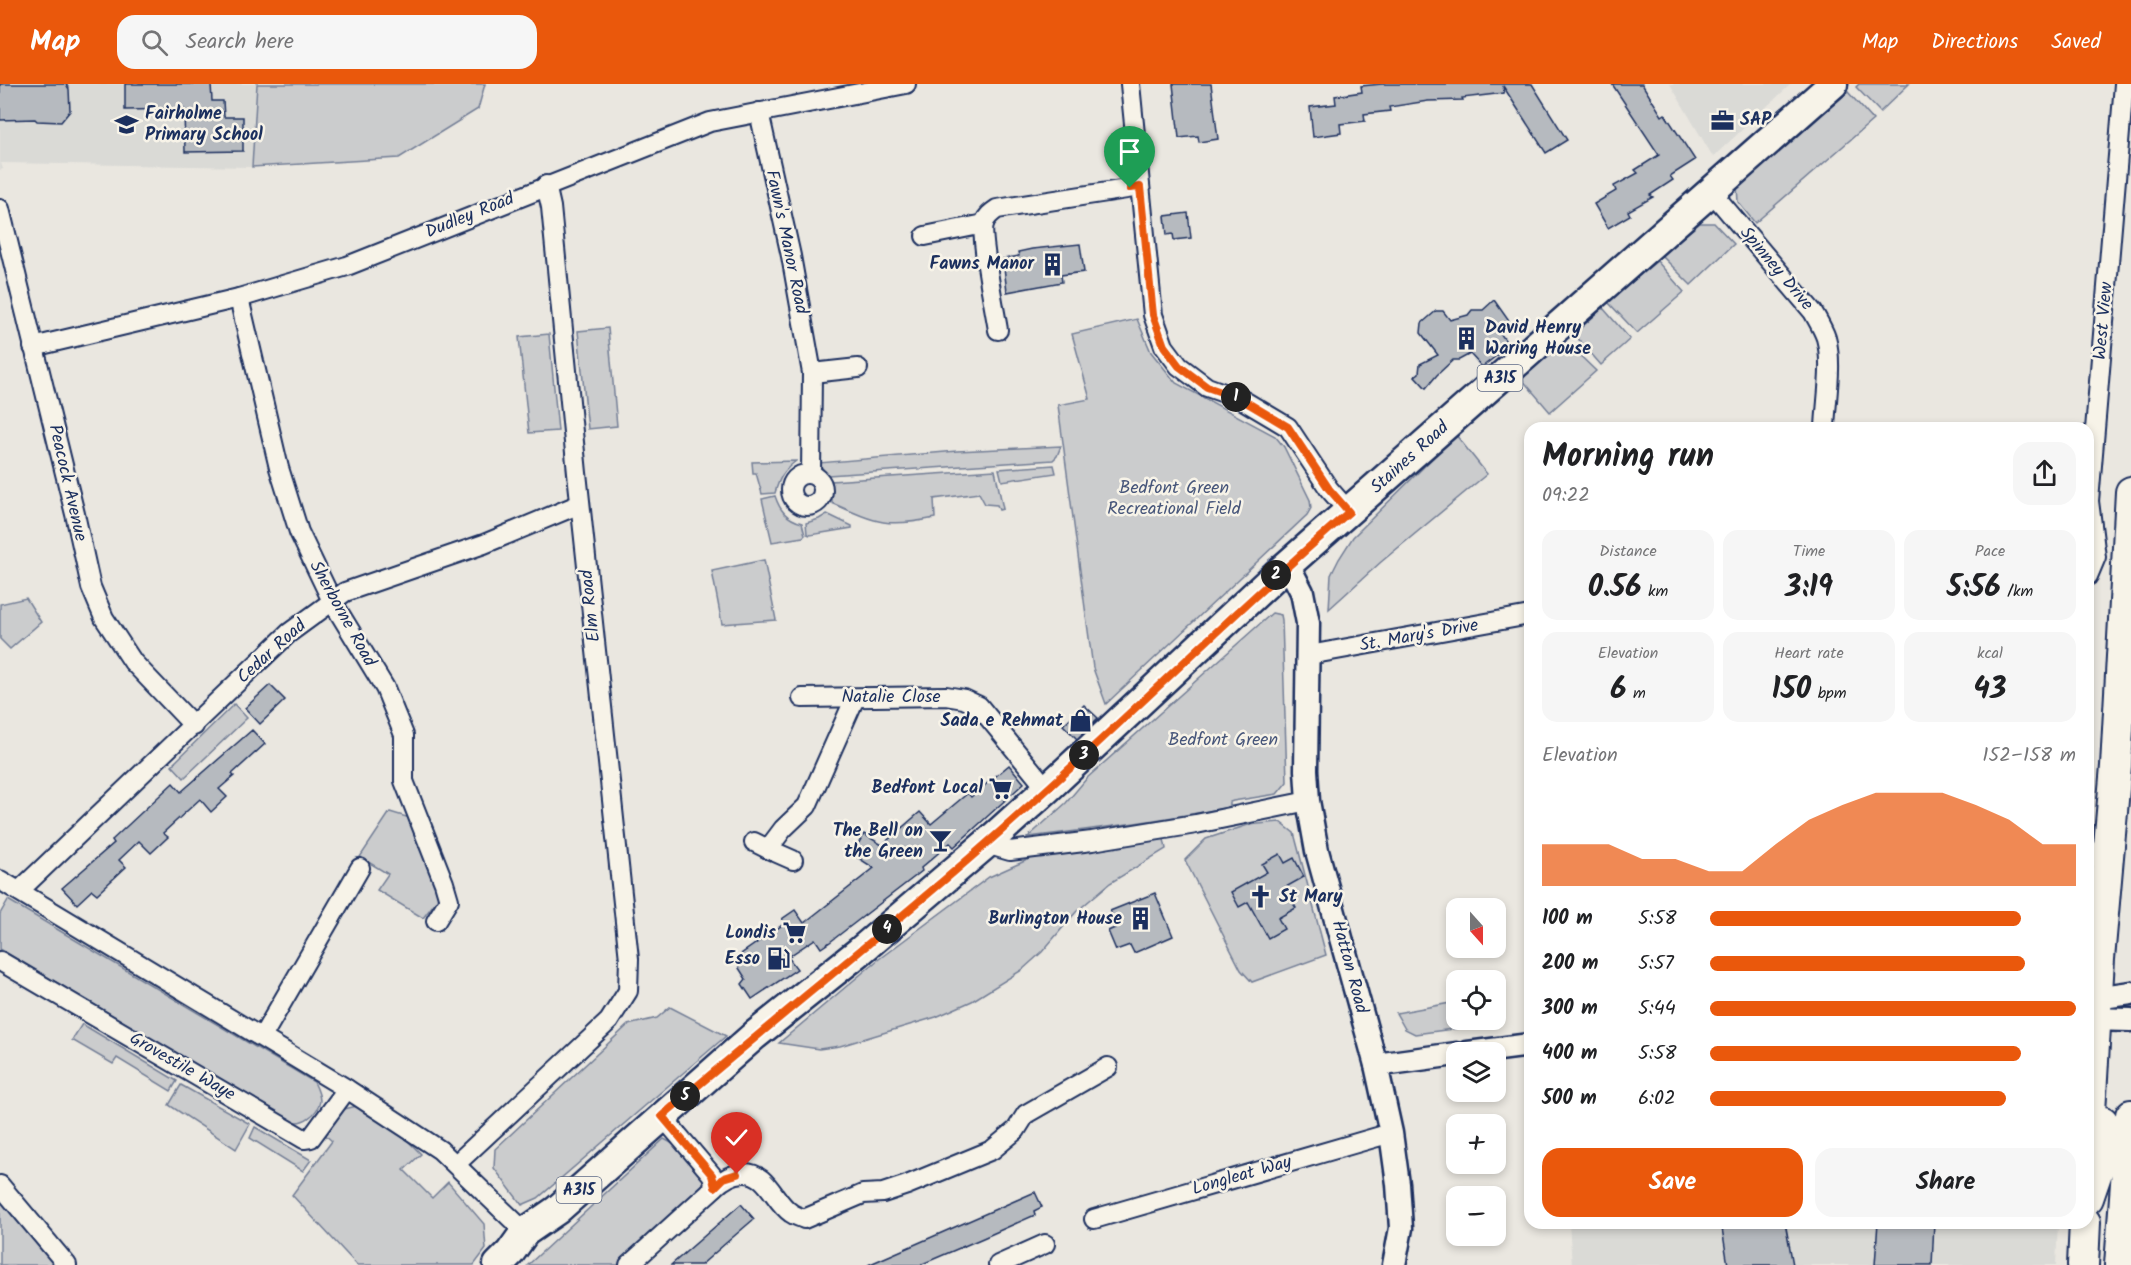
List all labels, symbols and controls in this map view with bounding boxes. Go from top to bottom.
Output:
search box [117,15,537,69]
text: Map [30,20,81,65]
text: Search here [186,25,294,60]
icon: search [138,26,171,59]
text: Map [1862,26,1898,59]
text: Directions [1931,26,2018,59]
text: Saved [2051,26,2101,59]
place label: Fairholme Primary School [145,100,263,150]
place label: SAP [1740,106,1772,135]
office icon: SAP [1709,107,1735,133]
school or university icon: Fairholme Primary School [114,111,140,137]
pin [1104,126,1155,188]
icon: arrive [1113,135,1146,168]
street label: Fawn's Manor Road [757,167,816,318]
street label: Dudley Road [421,185,520,247]
street label: Spinney Drive [1732,220,1820,318]
place label: Fawns Manor [929,250,1035,279]
building icon: Fawns Manor [1039,251,1065,277]
street label: West View [2086,280,2122,361]
place label: David Henry Waring House [1485,314,1591,364]
building icon: David Henry Waring House [1454,325,1480,351]
road number: A315 [1478,365,1522,391]
pin: 1 [1221,382,1251,412]
text: 1 [1234,384,1238,409]
street label: Staines Road [1364,414,1457,502]
street label: Peacock Avenue [39,422,95,544]
text: Morning run [1542,431,1714,484]
button: share [2013,442,2076,505]
park label: Bedfont Green Recreational Field [1107,474,1242,524]
text: 09:22 [1542,480,1590,512]
text: Distance [1599,539,1657,564]
text: Time [1793,539,1825,564]
text: Pace [1975,539,2005,564]
street label: Sherborne Road [301,555,384,673]
pin: 2 [1261,560,1291,590]
text: 2 [1271,562,1281,587]
text: 0.56 [1588,564,1642,612]
text: 3:19 [1785,564,1833,612]
text: 5:56 [1947,564,2001,612]
street label: Elm Road [573,567,609,644]
text: km [1642,579,1668,604]
text: /km [2001,579,2033,604]
street label: St. Mary's Drive [1357,611,1481,661]
street label: Cedar Road [230,612,314,691]
text: Elevation [1598,641,1658,666]
text: Heart rate [1774,641,1844,666]
text: kcal [1977,641,2003,666]
text: 6 [1610,666,1627,714]
text: 150 [1772,666,1811,714]
text: 43 [1974,666,2006,714]
text: m [1627,681,1646,706]
text: bpm [1811,681,1846,706]
street label: Natalie Close [841,683,941,712]
place label: Sada e Rehmat [941,707,1064,736]
shop icon: Sada e Rehmat [1068,708,1094,734]
park label: Bedfont Green [1168,726,1278,755]
pin: 3 [1069,740,1099,770]
text: Elevation [1542,740,1618,772]
text: 152–158 m [1982,740,2076,772]
text: 3 [1080,742,1088,767]
place label: Bedfont Local [871,774,983,803]
supermarket icon: Bedfont Local [988,775,1014,801]
place label: The Bell on the Green [833,817,923,867]
bar icon: The Bell on the Green [928,828,954,854]
place label: St Mary [1279,883,1343,912]
church icon: St Mary [1248,884,1274,910]
north arrow [1446,898,1506,958]
map controls [1446,898,1506,1246]
text: 100 m [1542,903,1593,935]
text: 5:58 [1638,903,1676,935]
place label: Burlington House [988,905,1122,934]
building icon: Burlington House [1127,906,1153,932]
pin: 4 [872,914,902,944]
text: 4 [883,916,891,941]
street label: Hatton Road [1323,917,1376,1018]
place label: Londis [725,919,777,948]
supermarket icon: Londis [781,920,807,946]
place label: Esso [725,945,760,974]
fuel station icon: Esso [765,946,791,972]
text: 200 m [1542,948,1598,980]
text: 5:57 [1638,948,1674,980]
button: locate [1446,970,1506,1030]
text: 300 m [1542,993,1598,1025]
text: 5:44 [1638,993,1676,1025]
street label: Grovestile Waye [123,1025,241,1109]
text: 400 m [1542,1038,1598,1070]
text: 5:58 [1638,1038,1676,1070]
button: layers [1446,1042,1506,1102]
pin: 5 [670,1081,700,1111]
text: 5 [681,1083,689,1108]
text: 500 m [1542,1083,1597,1115]
text: 6:02 [1638,1083,1676,1115]
pin [711,1112,762,1174]
button: + [1446,1114,1506,1174]
icon: check [720,1121,753,1154]
street label: Longleat Way [1189,1148,1296,1204]
button: Save [1542,1148,1803,1217]
button: Share [1815,1148,2076,1217]
road number: A315 [556,1177,602,1203]
button: − [1446,1186,1506,1246]

